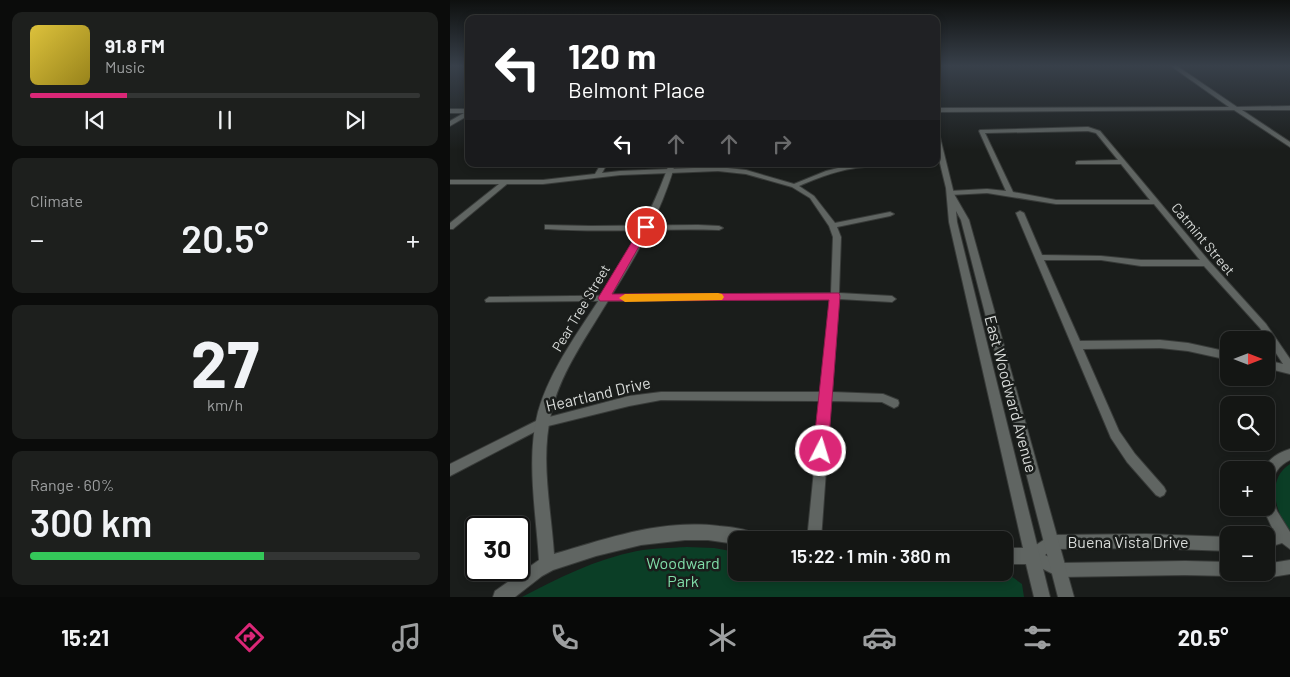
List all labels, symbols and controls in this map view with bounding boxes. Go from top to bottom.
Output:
text: 91.8 FM [105,34,165,57]
text: 120 m [568,34,656,76]
icon: left [485,35,550,100]
text: Music [105,57,145,76]
text: Belmont Place [568,76,705,102]
icon: previous [81,106,109,134]
icon: pause [211,106,239,134]
icon: next [341,106,369,134]
icon: left [609,130,637,158]
icon: ahead [662,130,690,158]
icon: ahead [715,130,743,158]
icon: right [768,130,796,158]
text: Climate [30,191,83,210]
street label: Catmint Street [1168,199,1239,278]
pin [625,206,667,248]
icon: arrive [632,213,660,241]
text: 20.5° [181,215,269,261]
text: − [30,222,44,256]
text: + [406,222,420,256]
street label: Pear Tree Street [548,261,613,354]
street label: East Woodward Avenue [981,313,1042,475]
text: 27 [191,323,259,401]
north arrow [1220,331,1275,386]
map controls [1220,331,1275,581]
street label: Heartland Drive [544,372,652,415]
text: km/h [207,395,243,414]
button: search [1220,396,1275,451]
position arrow [794,424,846,476]
button: + [1220,461,1275,516]
text: Range · 60% [30,475,114,494]
text: 300 km [30,499,152,545]
speed limit sign: 30 [465,516,530,581]
button: − [1220,526,1275,581]
street label: Buena Vista Drive [1068,532,1188,551]
text: 15:22 · 1 min · 380 m [790,544,951,567]
park label: Woodward Park [646,553,720,590]
icon: directions [232,620,267,655]
icon: music [389,620,424,655]
icon: phone [547,620,582,655]
icon: climate [705,620,740,655]
icon: car [862,620,897,655]
icon: filters [1020,620,1055,655]
text: 15:21 [61,624,109,650]
text: 20.5° [1178,624,1229,650]

